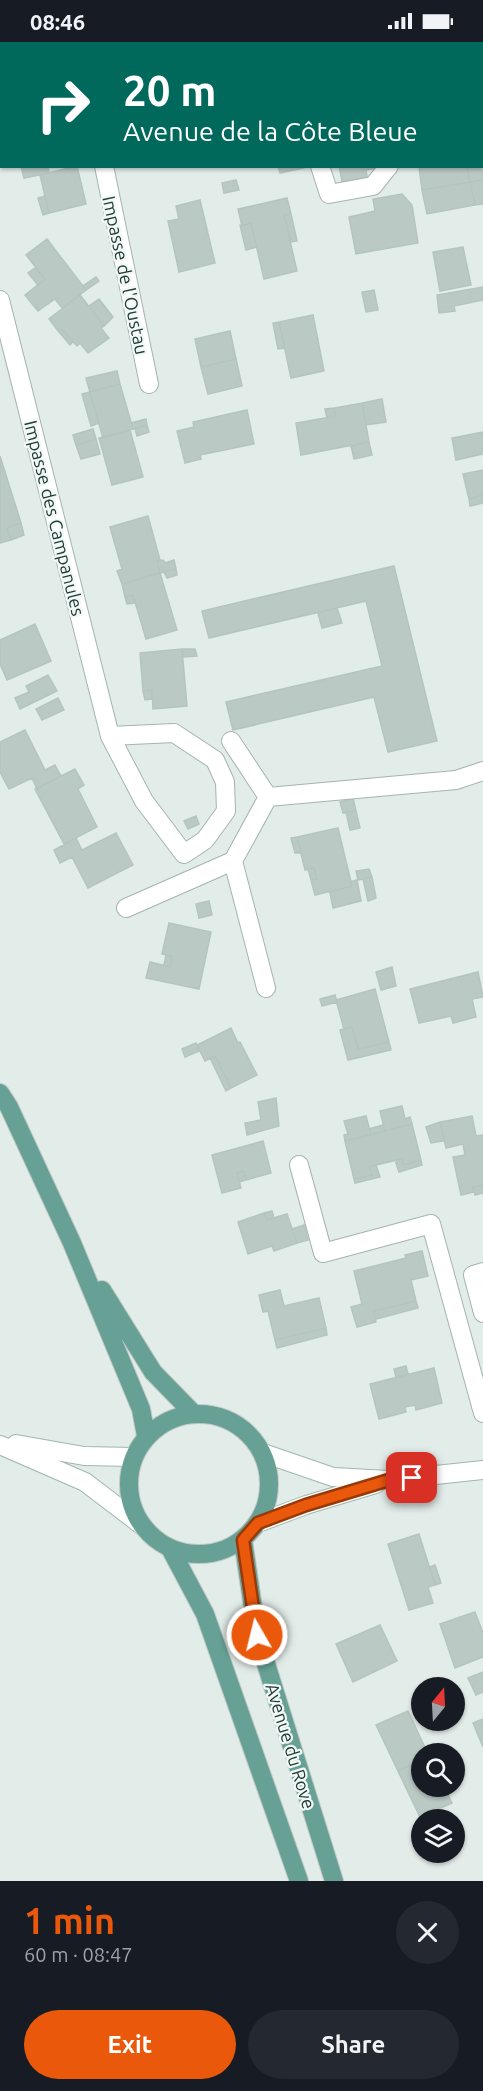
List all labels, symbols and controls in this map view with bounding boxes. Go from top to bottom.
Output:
text: 08:46 [30,9,85,34]
icon: right [24,66,102,144]
text: 20 m [123,67,217,114]
text: Avenue de la Côte Bleue [123,116,418,146]
street label: Impasse de l'Oustau [99,194,153,356]
street label: Impasse des Campanules [21,418,89,618]
pin [386,1452,437,1503]
icon: arrive [395,1461,428,1494]
position arrow [225,1603,289,1667]
north arrow [411,1677,465,1731]
map controls [411,1677,465,1863]
street label: Avenue du Rove [262,1681,320,1811]
button: search [411,1743,465,1797]
button: layers [411,1809,465,1863]
text: 1 min [24,1900,115,1941]
button: close [396,1901,459,1964]
text: 60 m · 08:47 [24,1943,133,1966]
button: Exit [24,2010,236,2079]
button: Share [248,2010,459,2079]

